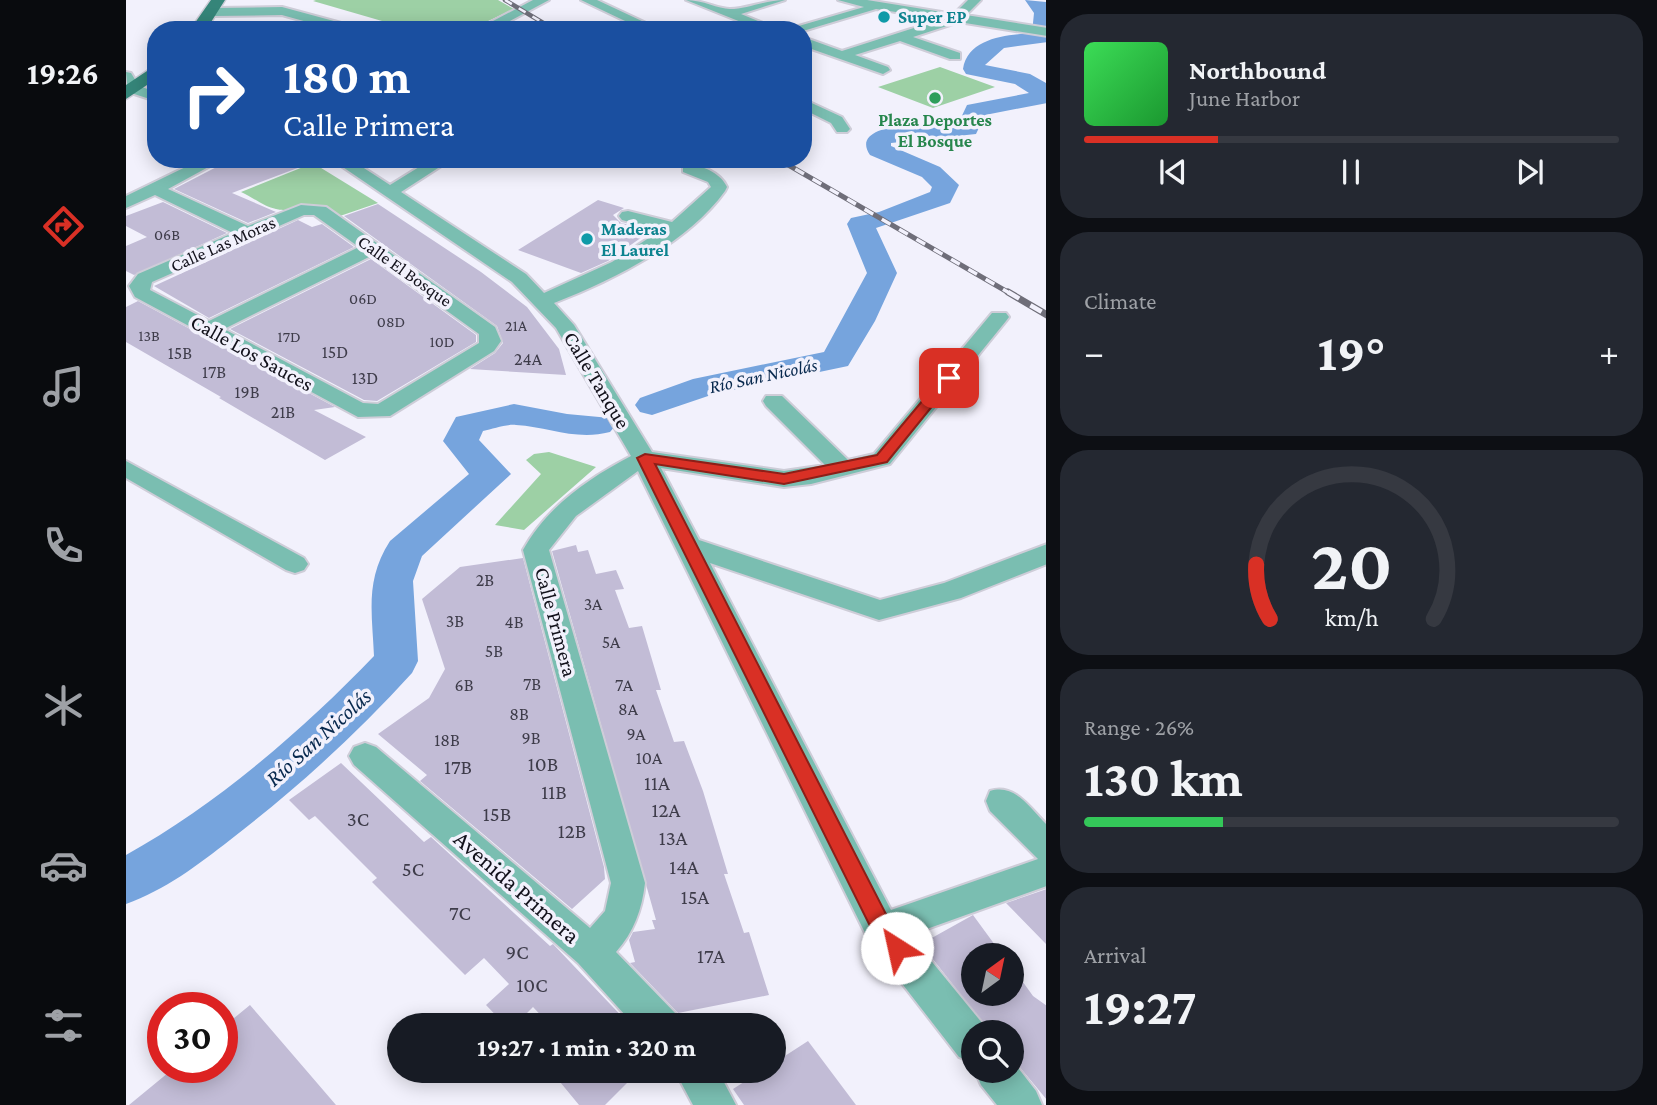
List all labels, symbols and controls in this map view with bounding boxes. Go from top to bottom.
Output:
place label: Super EP [898,7,966,27]
marker: Super EP [876,9,892,25]
icon: right [168,49,259,140]
text: 180 m [283,49,411,104]
text: 19:26 [27,55,99,91]
text: Northbound [1189,56,1326,85]
text: June Harbor [1189,85,1300,111]
marker: Plaza Deportes El Bosque [927,90,943,106]
text: Calle Primera [283,107,455,143]
place label: Plaza Deportes El Bosque [878,110,992,151]
icon: previous [1154,153,1192,191]
icon: pause [1332,153,1370,191]
icon: next [1511,153,1549,191]
icon: directions [39,202,88,251]
street label: Calle Las Moras [167,212,279,276]
place label: Maderas El Laurel [601,219,669,260]
house number: 06B [154,226,180,243]
street label: Calle El Bosque [354,231,456,311]
marker: Maderas El Laurel [579,231,595,247]
text: Climate [1084,288,1156,314]
house number: 06D [349,290,377,307]
street label: Calle Los Sauces [187,310,317,396]
house number: 08D [377,313,405,330]
house number: 21A [505,317,528,334]
text: 19° [1317,323,1386,381]
house number: 13B [138,327,160,344]
street label: Calle Tanque [559,327,635,433]
house number: 17D [277,328,301,345]
text: − [1084,331,1104,373]
text: + [1599,331,1619,373]
house number: 10D [429,333,455,350]
house number: 15D [322,342,348,362]
house number: 15B [168,343,192,363]
pin [919,348,979,408]
house number: 24A [514,349,543,369]
water label: Río San Nicolás [707,354,819,397]
icon: arrive [930,359,968,397]
icon: music [39,362,88,411]
house number: 17B [202,362,226,382]
house number: 13D [352,368,378,388]
house number: 19B [235,382,260,402]
house number: 21B [271,402,295,422]
icon: phone [39,521,88,570]
text: 20 [1311,524,1392,605]
street label: Calle Primera [530,565,582,680]
house number: 2B [476,570,494,590]
house number: 3A [584,594,603,614]
text: km/h [1325,603,1378,630]
house number: 3B [446,611,464,631]
house number: 4B [504,612,524,632]
house number: 5A [602,632,621,652]
house number: 5B [485,641,503,661]
house number: 7B [523,674,541,694]
house number: 6B [455,675,474,695]
house number: 7A [615,675,634,695]
icon: climate [39,681,88,730]
water label: Río San Nicolás [260,682,377,791]
house number: 8A [618,699,639,719]
house number: 8B [509,704,529,724]
text: Range · 26% [1084,714,1194,740]
house number: 9A [626,724,646,744]
house number: 9B [522,728,541,748]
house number: 18B [434,730,460,750]
house number: 10A [636,748,663,768]
text: 130 km [1084,749,1243,807]
house number: 10B [528,752,558,776]
house number: 17B [444,755,472,779]
house number: 11A [644,771,670,795]
house number: 11B [541,780,567,804]
house number: 12A [652,798,681,822]
house number: 15B [483,802,511,826]
house number: 3C [347,807,369,831]
house number: 12B [558,819,586,843]
street label: Avenida Primera [449,825,586,949]
house number: 13A [659,826,687,850]
icon: car [39,841,88,890]
house number: 14A [669,855,699,879]
house number: 5C [402,857,424,881]
house number: 15A [681,885,709,909]
house number: 7C [449,901,471,925]
position arrow [860,911,934,985]
house number: 9C [505,940,529,964]
text: Arrival [1084,942,1147,968]
north arrow [961,943,1024,1006]
map controls [961,943,1024,1083]
house number: 17A [697,944,725,968]
house number: 10C [516,973,548,997]
text: 19:27 [1084,977,1197,1035]
speed limit sign: 30 [147,992,238,1083]
icon: filters [39,1001,88,1050]
button: search [961,1020,1024,1083]
text: 19:27 · 1 min · 320 m [477,1033,696,1062]

